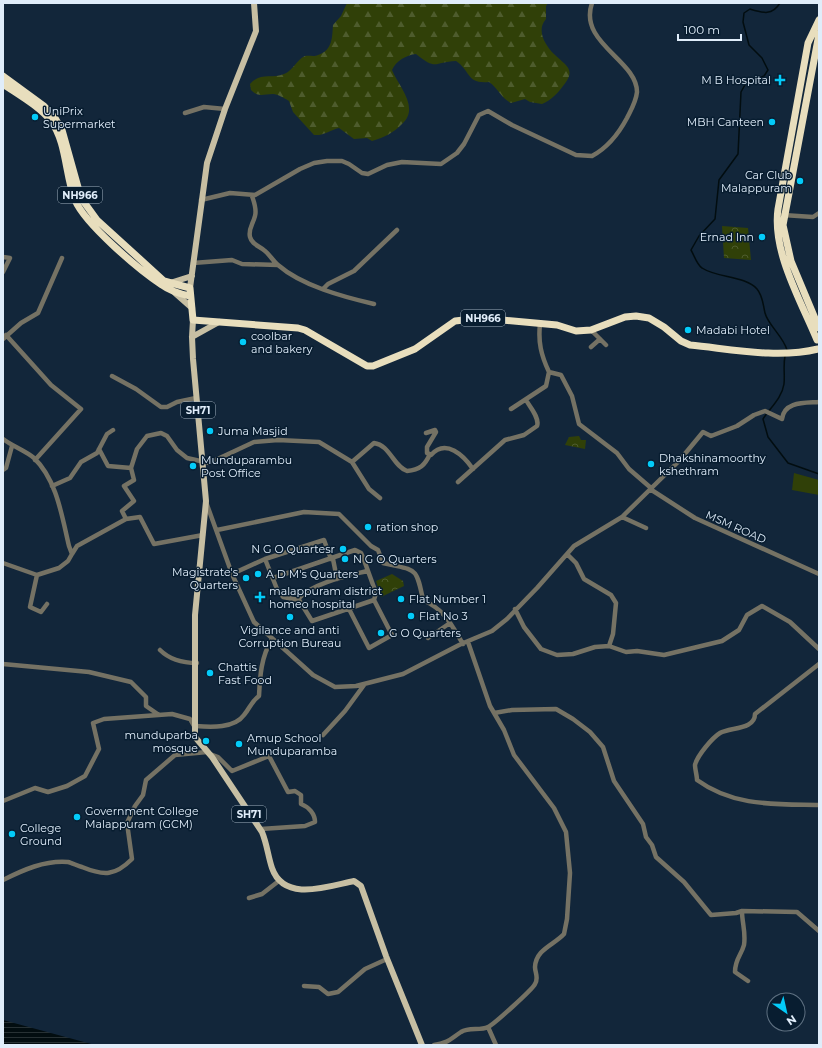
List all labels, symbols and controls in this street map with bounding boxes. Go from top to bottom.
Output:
scale bar [678,16,741,42]
text: 100 m [684,22,720,37]
place label: M B Hospital [701,73,771,87]
marker: M B Hospital [774,74,786,86]
place label: UniPrix Supermarket [43,104,116,131]
marker: UniPrix Supermarket [30,112,40,122]
place label: MBH Canteen [687,115,764,129]
marker: MBH Canteen [767,117,777,127]
place label: Car Club Malappuram [721,168,792,195]
marker: Car Club Malappuram [795,176,805,186]
road number: NH966 [58,187,102,203]
place label: Ernad Inn [700,230,754,244]
marker: Ernad Inn [757,232,767,242]
road number: NH966 [461,310,505,326]
place label: Madabi Hotel [696,323,770,337]
marker: Madabi Hotel [683,325,693,335]
place label: coolbar and bakery [251,329,313,356]
marker: coolbar and bakery [238,337,248,347]
road number: SH71 [181,402,215,418]
place label: Juma Masjid [217,424,288,438]
marker: Juma Masjid [205,426,215,436]
place label: Dhakshinamoorthy kshethram [659,451,766,478]
place label: Munduparambu Post Office [201,453,292,480]
marker: Dhakshinamoorthy kshethram [646,459,656,469]
marker: Munduparambu Post Office [188,461,198,471]
street label: MSM ROAD [704,507,768,547]
place label: ration shop [376,520,438,534]
marker: ration shop [363,522,373,532]
place label: N G O Quartesr [251,542,335,556]
marker: N G O Quartesr [338,544,348,554]
place label: N G O Quarters [353,552,437,566]
marker: N G O Quarters [340,554,350,564]
place label: Magistrate's Quarters [172,565,239,592]
place label: A D M's Quarters [266,567,359,581]
marker: A D M's Quarters [253,569,263,579]
marker: Magistrate's Quarters [241,573,251,583]
place label: malappuram district homeo hospital [269,584,383,611]
marker: malappuram district homeo hospital [254,591,266,603]
place label: Flat Number 1 [409,592,486,606]
marker: Flat Number 1 [396,594,406,604]
place label: Flat No 3 [419,609,468,623]
marker: Flat No 3 [406,611,416,621]
marker: Vigilance and anti Corruption Bureau [285,612,295,622]
place label: Vigilance and anti Corruption Bureau [239,623,342,650]
place label: G O Quarters [389,626,461,640]
marker: G O Quarters [376,628,386,638]
place label: Chattis Fast Food [218,660,272,687]
marker: Chattis Fast Food [205,668,215,678]
place label: munduparba mosque [125,728,198,755]
place label: Amup School Munduparamba [247,731,337,758]
marker: munduparba mosque [201,736,211,746]
marker: Amup School Munduparamba [234,739,244,749]
place label: Government College Malappuram (GCM) [85,804,199,831]
road number: SH71 [232,806,266,822]
marker: Government College Malappuram (GCM) [72,812,82,822]
place label: College Ground [20,821,62,848]
marker: College Ground [7,829,17,839]
north arrow [766,992,806,1032]
text: N [784,1012,799,1029]

